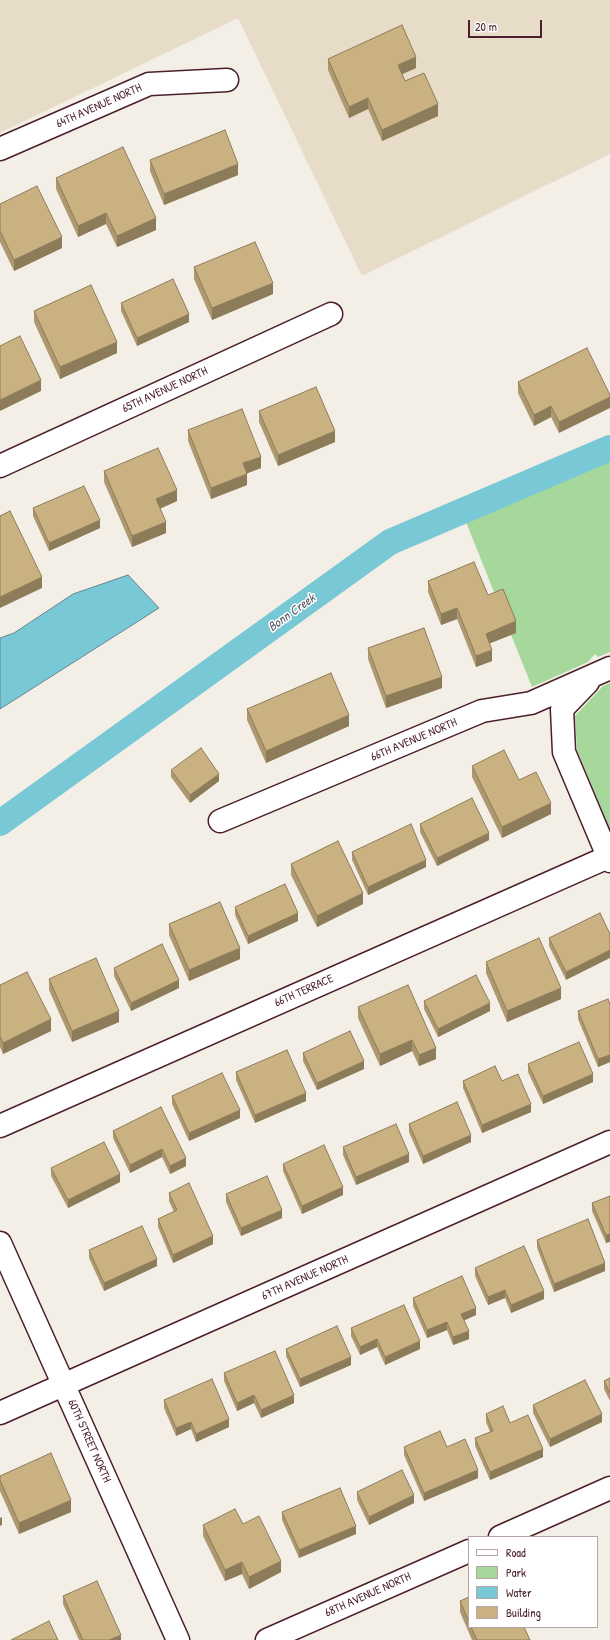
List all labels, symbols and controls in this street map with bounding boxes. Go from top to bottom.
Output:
scale bar [470,12,544,38]
text: 20 m [475,18,497,35]
street label: 64TH AVENUE NORTH [54,81,144,131]
street label: 65TH AVENUE NORTH [120,364,210,416]
water label: Bonn Creek [265,591,319,635]
street label: 66TH AVENUE NORTH [369,715,459,765]
street label: 66TH TERRACE [272,972,336,1010]
street label: 67TH AVENUE NORTH [259,1252,351,1304]
street label: 60TH STREET NORTH [64,1397,114,1485]
legend [468,1536,598,1628]
text: Road [506,1544,526,1561]
text: Park [506,1564,526,1581]
street label: 68TH AVENUE NORTH [323,1570,413,1620]
text: Water [506,1584,532,1601]
text: Building [506,1604,541,1621]

